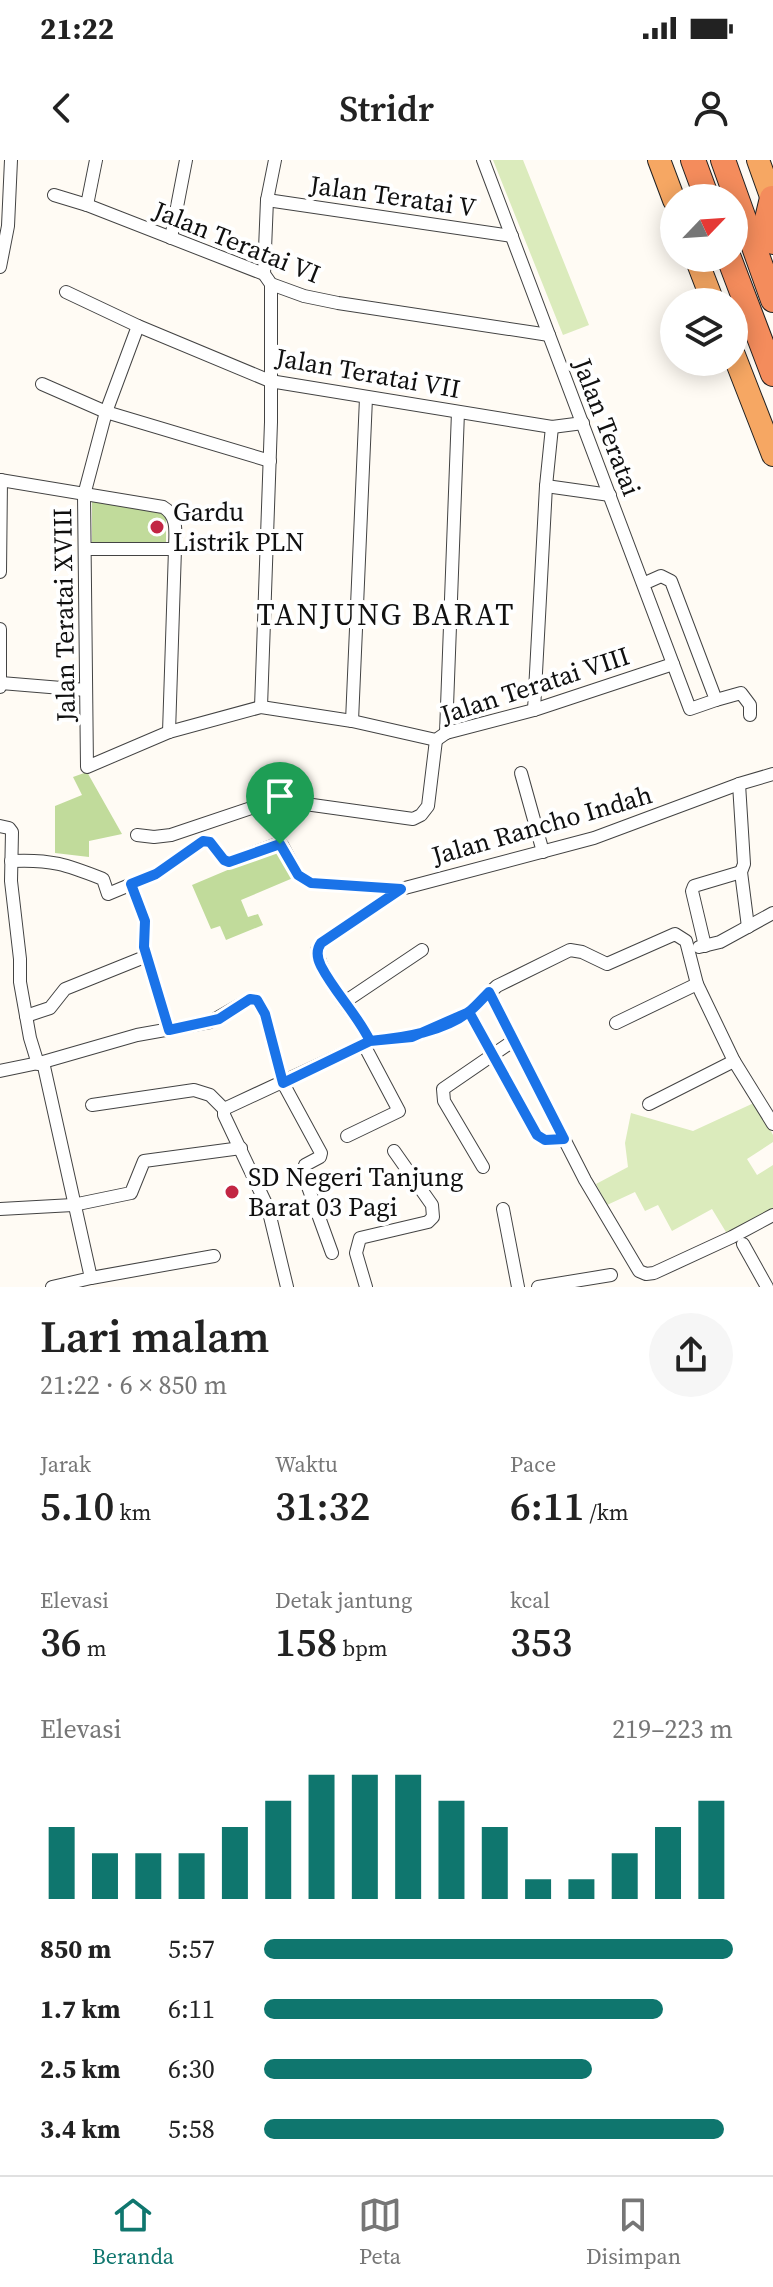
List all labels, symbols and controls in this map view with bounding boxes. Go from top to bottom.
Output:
text: 21:22 [40,8,114,49]
text: Stridr [339,84,434,133]
icon: back [40,86,84,130]
icon: person [689,86,733,130]
street label: Jalan Teratai V [307,166,479,226]
north arrow [660,184,748,272]
map controls [660,184,748,376]
street label: Jalan Teratai VI [147,192,326,292]
button: layers [660,288,748,376]
street label: Jalan Teratai VII [272,339,463,407]
street label: Jalan Teratai [564,352,650,501]
place label: Gardu Listrik PLN [173,494,304,560]
street label: Jalan Teratai XVIII [44,508,84,723]
marker: Gardu Listrik PLN [148,518,166,536]
district label: TANJUNG BARAT [257,594,515,635]
street label: Jalan Teratai VIII [435,638,634,733]
pin [246,762,314,844]
icon: arrive [258,774,302,818]
street label: Jalan Rancho Indah [427,776,656,874]
place label: SD Negeri Tanjung Barat 03 Pagi [248,1159,463,1225]
marker: SD Negeri Tanjung Barat 03 Pagi [223,1183,241,1201]
text: Lari malam [40,1306,270,1367]
button: share [649,1313,733,1397]
text: 21:22 · 6 × 850 m [40,1367,227,1403]
text: Jarak [40,1449,91,1479]
text: Waktu [275,1449,338,1479]
text: Pace [510,1449,556,1479]
text: 5.10 [40,1479,114,1533]
text: 31:32 [275,1479,370,1533]
text: 6:11 [510,1479,584,1533]
text: km [114,1497,151,1527]
text: /km [584,1497,629,1527]
text: Elevasi [40,1585,109,1615]
text: Detak jantung [275,1585,412,1615]
text: kcal [510,1585,550,1615]
text: 36 [40,1615,82,1669]
text: 158 [275,1615,337,1669]
text: 353 [510,1615,572,1669]
text: m [82,1633,107,1663]
text: bpm [337,1633,388,1663]
text: Elevasi [40,1711,121,1747]
text: 219–223 m [612,1711,733,1747]
text: 850 m [40,1931,111,1967]
text: 5:57 [168,1931,215,1967]
text: 1.7 km [40,1991,121,2027]
text: 6:11 [168,1991,215,2027]
text: 2.5 km [40,2051,121,2087]
text: 6:30 [168,2051,215,2087]
text: 3.4 km [40,2111,121,2147]
text: 5:58 [168,2111,215,2147]
tab: Beranda [92,2193,174,2271]
tab: Peta [358,2193,402,2271]
tab: Disimpan [586,2193,681,2271]

